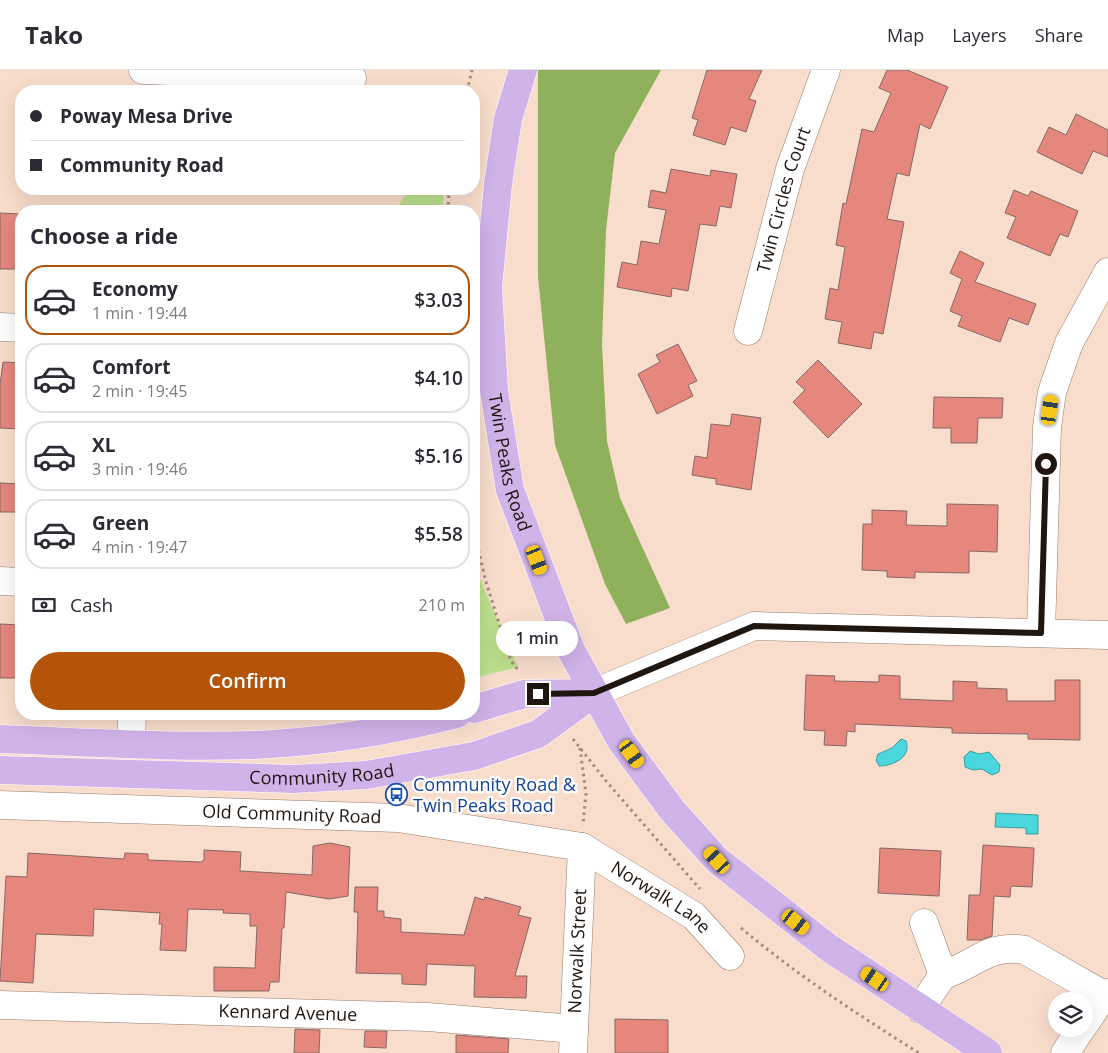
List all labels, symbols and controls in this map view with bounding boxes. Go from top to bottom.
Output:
text: Tako [25,18,83,51]
text: Map [887,23,924,47]
text: Layers [952,23,1007,47]
text: Share [1035,23,1083,47]
text: Poway Mesa Drive [60,103,233,129]
street label: Twin Circles Court [751,123,815,275]
text: Community Road [60,152,224,178]
text: Choose a ride [30,220,178,250]
text: Economy [92,276,178,302]
icon: car [32,278,77,323]
text: $3.03 [414,287,463,313]
text: 1 min · 19:44 [92,302,187,324]
text: Comfort [92,354,171,380]
icon: car [32,356,77,401]
text: $4.10 [414,365,463,391]
text: 2 min · 19:45 [92,380,187,402]
street label: Twin Peaks Road [484,392,538,535]
car [1040,394,1059,426]
text: XL [92,432,115,458]
icon: car [32,434,77,479]
text: $5.16 [414,443,463,469]
route start [1035,453,1057,475]
text: 3 min · 19:46 [92,458,187,480]
text: Green [92,510,149,536]
icon: car [32,512,77,557]
text: $5.58 [414,521,463,547]
text: 4 min · 19:47 [92,536,187,558]
car [524,543,549,577]
icon: cash [30,591,58,619]
text: Cash [70,592,113,618]
text: 210 m [419,594,465,616]
callout: 1 min [497,622,579,656]
text: 1 min [515,627,559,649]
button: Confirm [30,652,465,710]
route end [527,683,549,705]
car [617,737,646,771]
street label: Community Road [249,757,396,790]
place label: Community Road & Twin Peaks Road [413,772,577,817]
bus stop icon: Community Road & Twin Peaks Road [385,783,409,807]
street label: Old Community Road [202,799,382,828]
car [701,844,732,876]
street label: Norwalk Lane [607,855,717,938]
street label: Norwalk Street [562,888,591,1014]
car [779,907,812,937]
car [858,964,891,994]
map controls [1048,992,1093,1037]
button: layers [1048,992,1093,1037]
street label: Kennard Avenue [218,998,358,1026]

